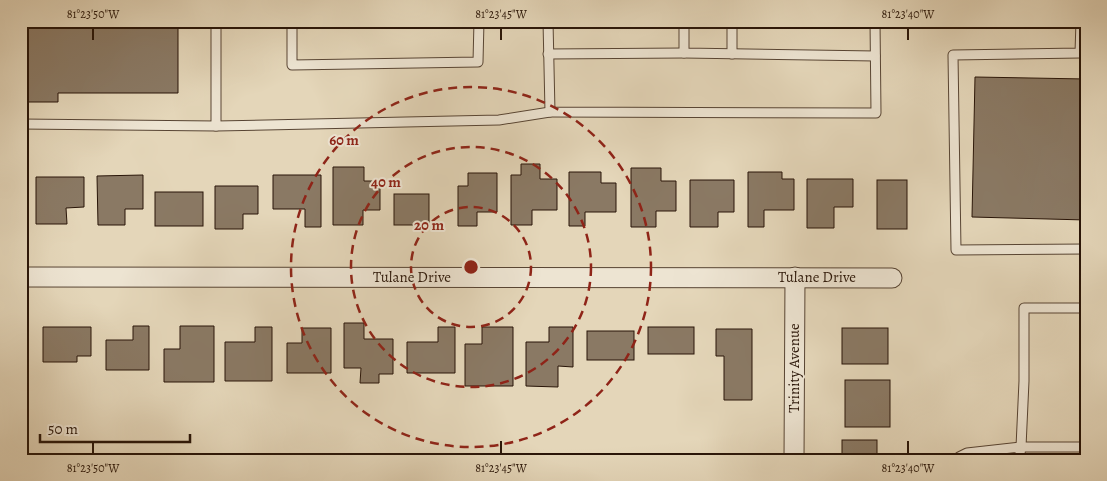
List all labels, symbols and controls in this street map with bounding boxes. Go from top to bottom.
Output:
text: 81°23'50"W [67,6,120,22]
text: 81°23'45"W [475,6,528,22]
text: 81°23'40"W [882,6,935,22]
text: 60 m [329,130,359,150]
text: 40 m [371,172,401,192]
text: 20 m [414,215,444,235]
centre of rings [462,258,480,276]
street label: Tulane Drive [373,267,451,287]
street label: Tulane Drive [778,267,856,287]
street label: Trinity Avenue [784,323,804,413]
scale bar [40,411,190,443]
text: 50 m [48,419,78,439]
text: 81°23'50"W [67,460,120,476]
text: 81°23'45"W [475,460,528,476]
text: 81°23'40"W [882,460,935,476]

